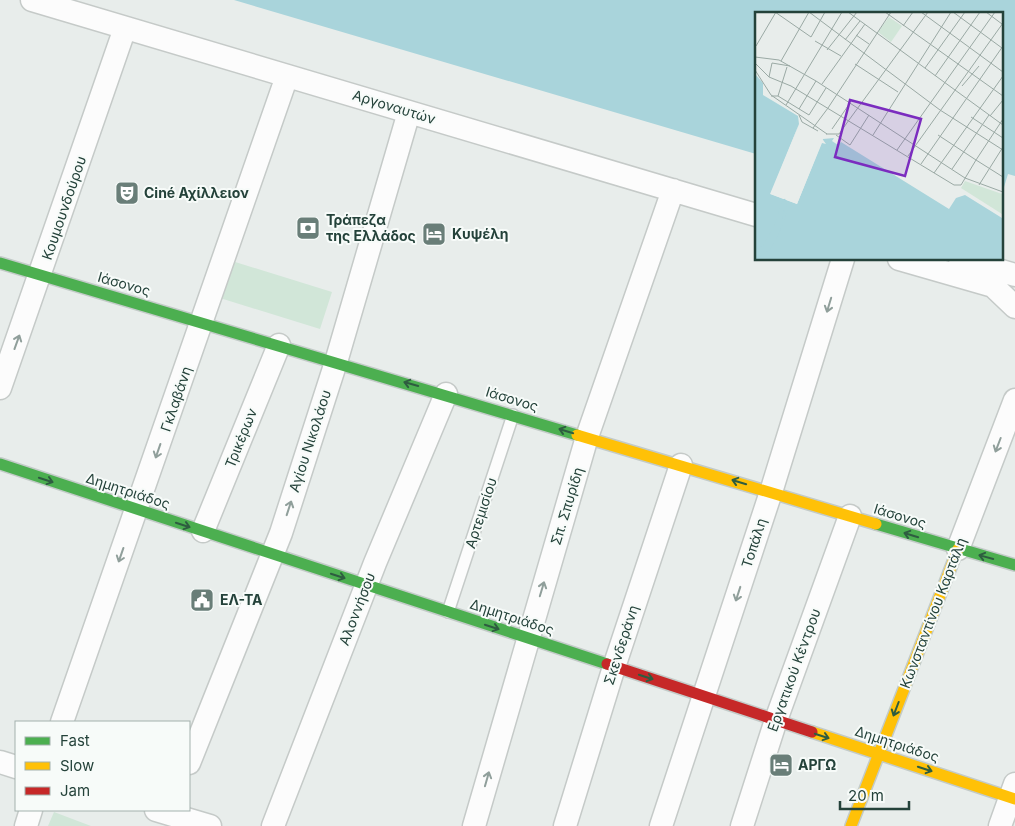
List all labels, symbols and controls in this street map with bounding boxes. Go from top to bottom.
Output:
inset map [755,12,1002,260]
street label: Αργοναυτών [351,86,438,127]
street label: Κουμουνδούρου [38,154,89,262]
theatre icon: Ciné Αχίλλειον [114,180,140,206]
place label: Ciné Αχίλλειον [144,184,249,201]
place label: Τράπεζα της Ελλάδος [326,211,416,244]
bank icon: Τράπεζα της Ελλάδος [295,215,321,241]
hotel icon: Κυψέλη [421,221,447,247]
place label: Κυψέλη [452,225,508,242]
street label: Ιάσονος [96,268,152,299]
one-way arrow [823,297,833,313]
one-way arrow [13,335,22,350]
street label: Γκλαβάνη [156,364,195,434]
one-way arrow [403,378,419,388]
street label: Ιάσονος [484,382,540,415]
street label: Αγίου Νικολάου [285,388,334,494]
street label: Τρικέρων [221,406,260,470]
one-way arrow [559,425,575,435]
one-way arrow [992,437,1002,452]
one-way arrow [152,443,162,459]
street label: Σπ. Σπυρίδη [547,465,586,547]
street label: Δημητριάδος [84,469,172,512]
one-way arrow [38,475,54,485]
street label: Αρτεμισίου [461,475,500,550]
one-way arrow [731,477,747,487]
street label: Ιάσονος [872,499,928,532]
one-way arrow [284,501,294,517]
street label: Τοπάλη [738,516,770,570]
one-way arrow [175,520,191,530]
one-way arrow [903,529,919,539]
street label: Κωνσταντίνου Καρτάλη [896,535,969,691]
one-way arrow [116,547,125,563]
one-way arrow [979,552,995,561]
street label: Αλοννήσου [335,570,378,648]
one-way arrow [329,571,345,581]
one-way arrow [537,582,547,598]
one-way arrow [732,585,742,601]
public building icon: ΕΛ-ΤΑ [189,587,215,613]
place label: ΕΛ-ΤΑ [220,591,263,608]
street label: Δημητριάδος [468,595,556,638]
street label: Σκενδεράνη [600,603,641,687]
street label: Εργατικού Κέντρου [763,606,824,734]
one-way arrow [484,622,500,632]
one-way arrow [638,673,654,683]
one-way arrow [891,701,900,716]
legend [15,721,190,811]
street label: Δημητριάδος [853,722,941,765]
text: Fast [60,731,90,750]
one-way arrow [814,731,830,741]
hotel icon: ΑΡΓΩ [768,752,794,778]
text: Slow [60,756,94,775]
place label: ΑΡΓΩ [798,756,836,773]
one-way arrow [917,765,933,775]
one-way arrow [483,772,492,788]
scale bar [840,778,909,810]
text: Jam [60,781,90,800]
text: 20 m [848,786,884,805]

